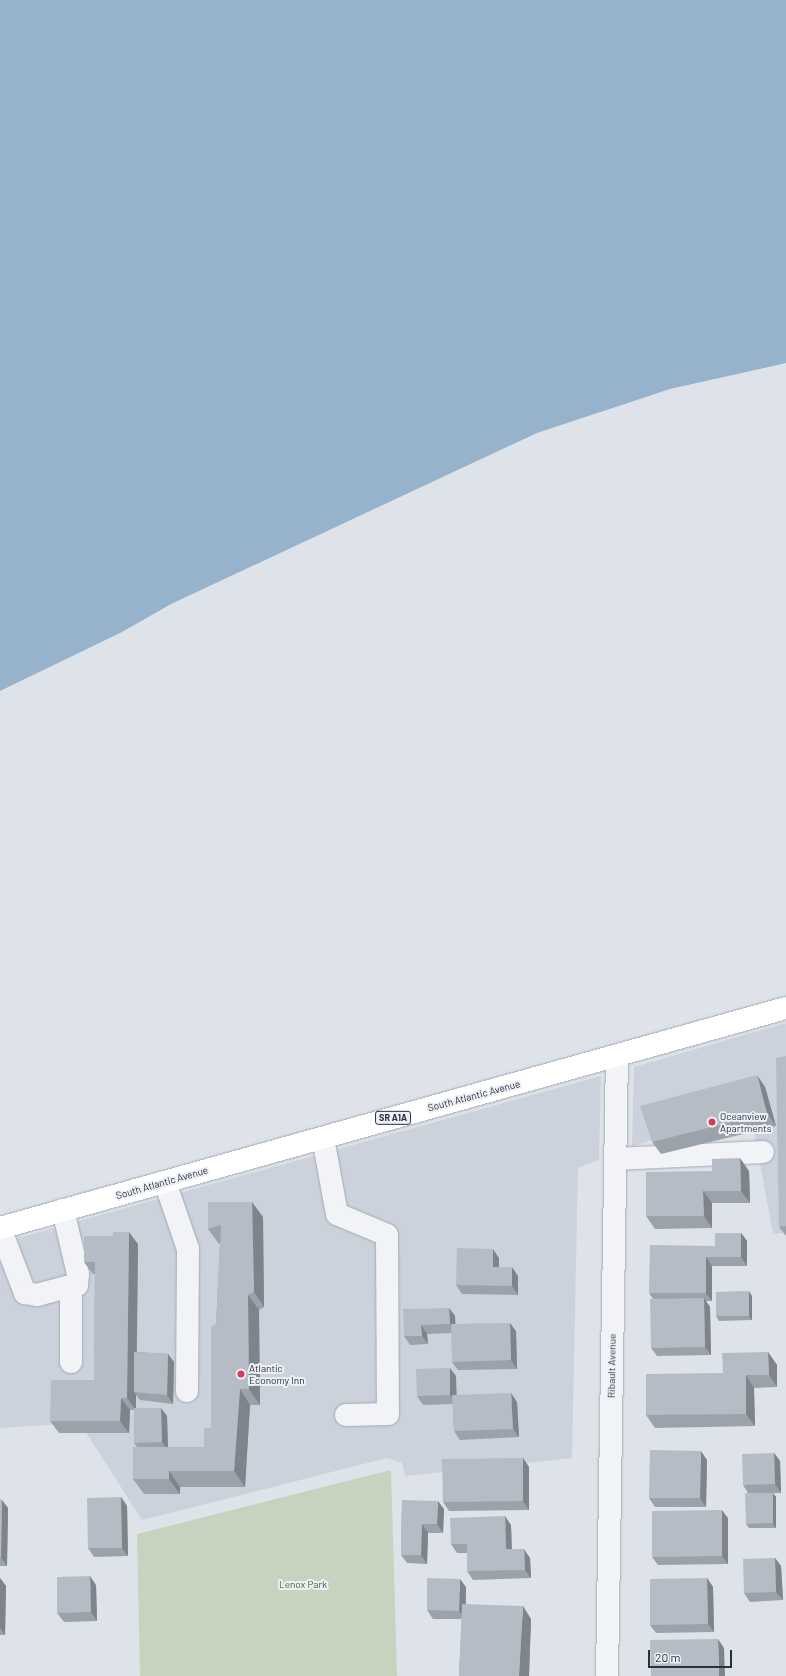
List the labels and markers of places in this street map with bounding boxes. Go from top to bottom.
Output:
place label: Oceanview Apartments [720,1110,771,1134]
marker: Oceanview Apartments [707,1117,717,1127]
place label: Atlantic Economy Inn [249,1362,305,1386]
marker: Atlantic Economy Inn [236,1369,246,1379]

